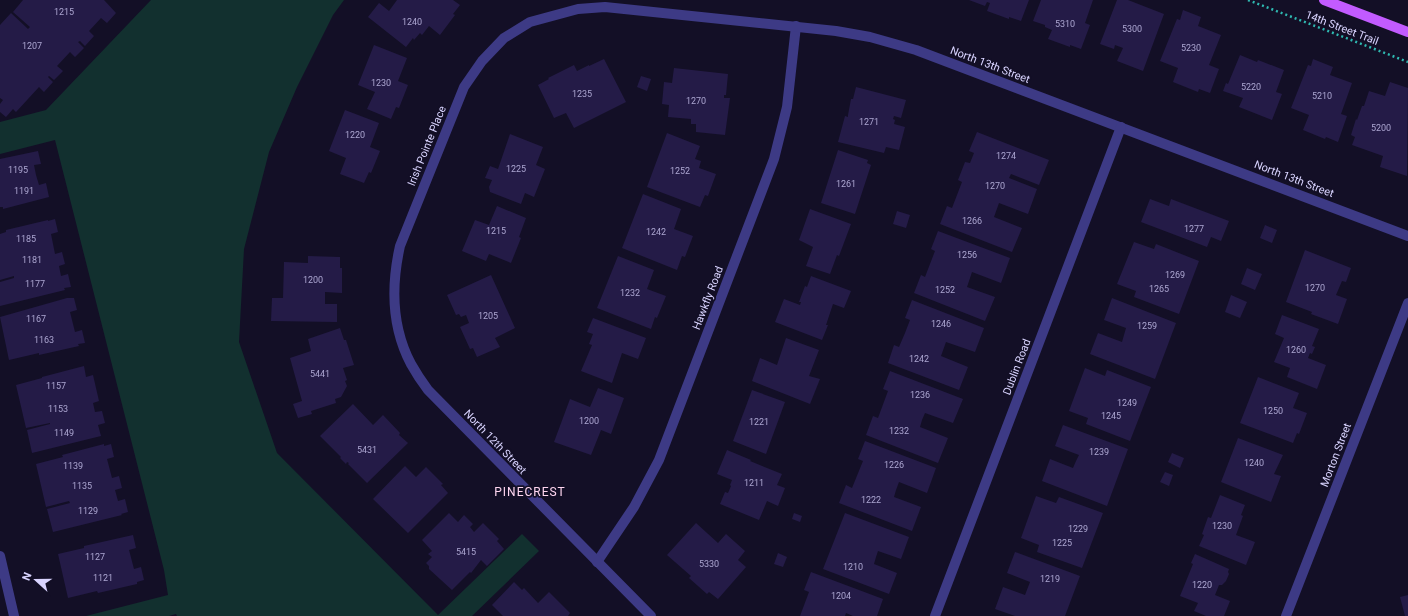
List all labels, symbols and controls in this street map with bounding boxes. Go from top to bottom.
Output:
house number: 1215 [54,7,74,17]
street label: 14th Street Trail [1304,8,1380,48]
house number: 1240 [402,17,422,27]
house number: 5310 [1055,19,1075,29]
house number: 5300 [1122,24,1142,34]
house number: 1207 [22,41,42,51]
house number: 5230 [1181,43,1201,53]
street label: North 13th Street [948,44,1032,86]
house number: 1230 [371,78,391,88]
house number: 5220 [1241,82,1261,92]
house number: 1235 [572,89,592,99]
house number: 5210 [1312,91,1332,101]
house number: 1270 [686,96,706,106]
street label: Irish Pointe Place [405,104,449,188]
house number: 1271 [859,117,879,127]
house number: 5200 [1371,123,1391,133]
house number: 1220 [345,130,365,140]
house number: 1274 [996,151,1016,161]
street label: North 13th Street [1252,158,1336,200]
house number: 1225 [506,164,526,174]
house number: 1195 [8,165,28,175]
house number: 1252 [670,166,690,176]
house number: 1261 [836,179,856,189]
house number: 1270 [985,181,1005,191]
house number: 1191 [14,186,34,196]
house number: 1266 [962,216,982,226]
house number: 1277 [1184,224,1204,234]
house number: 1215 [486,226,506,236]
house number: 1242 [646,227,666,237]
house number: 1185 [16,234,36,244]
house number: 1256 [957,250,977,260]
house number: 1181 [22,255,42,265]
street label: Hawkfly Road [690,264,726,332]
house number: 1269 [1165,270,1185,280]
house number: 1200 [303,275,323,285]
house number: 1177 [25,279,45,289]
house number: 1270 [1305,283,1325,293]
house number: 1265 [1149,284,1169,294]
house number: 1252 [935,285,955,295]
house number: 1232 [620,288,640,298]
house number: 1205 [478,311,498,321]
house number: 1167 [26,314,46,324]
house number: 1246 [931,319,951,329]
house number: 1259 [1137,321,1157,331]
house number: 1163 [34,335,54,345]
street label: Dublin Road [1000,337,1034,397]
house number: 1260 [1286,345,1306,355]
house number: 1242 [909,354,929,364]
house number: 5441 [310,369,330,379]
house number: 1157 [46,381,66,391]
house number: 1236 [910,390,930,400]
house number: 1249 [1117,398,1137,408]
house number: 1153 [48,404,68,414]
house number: 1250 [1263,406,1283,416]
street label: North 12th Street [461,407,529,477]
house number: 1245 [1101,411,1121,421]
house number: 1200 [579,416,599,426]
house number: 1221 [749,417,769,427]
street label: Morton Street [1318,421,1354,489]
house number: 1232 [889,426,909,436]
house number: 1149 [54,428,74,438]
house number: 5431 [357,445,377,455]
house number: 1239 [1089,447,1109,457]
house number: 1240 [1244,458,1264,468]
house number: 1226 [884,460,904,470]
house number: 1139 [63,461,83,471]
house number: 1211 [744,478,764,488]
house number: 1135 [72,481,92,491]
district label: PINECREST [494,485,566,499]
house number: 1222 [861,495,881,505]
house number: 1129 [78,506,98,516]
house number: 1230 [1212,521,1232,531]
house number: 1229 [1068,524,1088,534]
house number: 1225 [1052,538,1072,548]
house number: 5415 [456,547,476,557]
house number: 1127 [85,552,105,562]
house number: 5330 [699,559,719,569]
north arrow [16,560,56,600]
house number: 1210 [843,562,863,572]
text: N [20,570,35,583]
house number: 1121 [93,573,113,583]
house number: 1219 [1040,574,1060,584]
house number: 1220 [1192,580,1212,590]
house number: 1204 [831,591,851,601]

